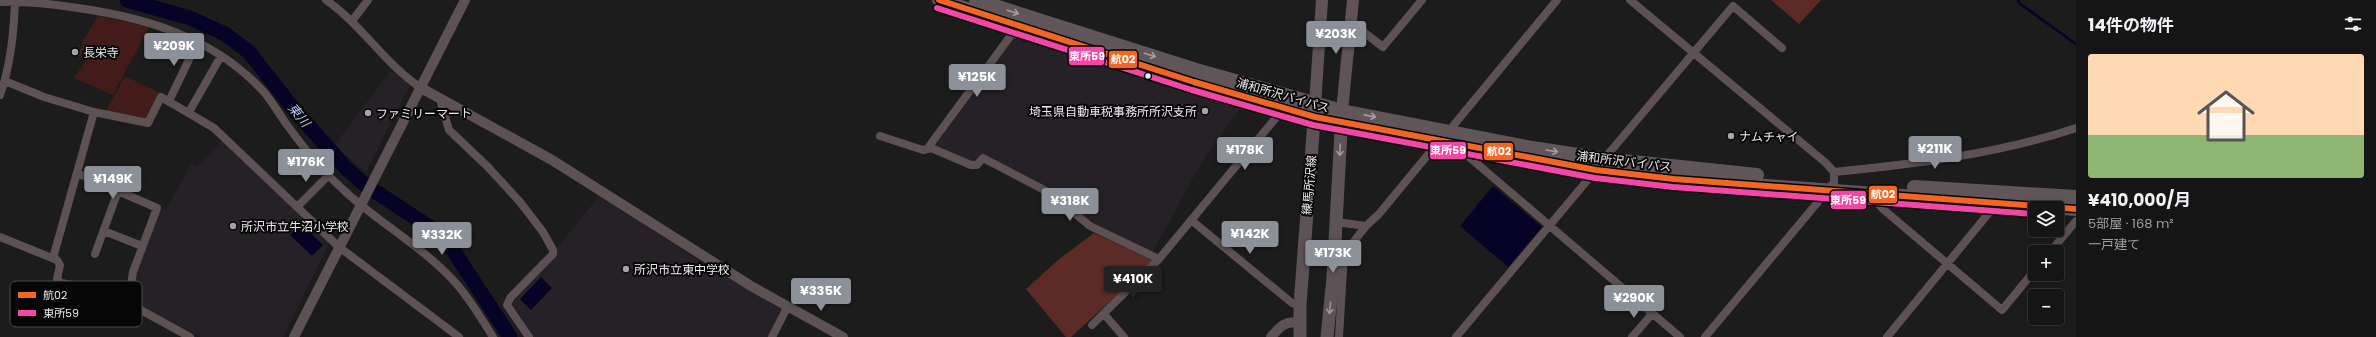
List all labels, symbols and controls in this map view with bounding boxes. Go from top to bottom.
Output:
one-way arrow [1006,9,1019,16]
text: 14件の物件 [2088,13,2174,37]
icon: filters [2342,13,2364,35]
pin: ¥203K [1308,21,1364,55]
text: ¥203K [1315,24,1357,43]
pin: ¥209K [146,33,202,67]
text: ¥209K [153,36,195,55]
place label: 長栄寺 [83,44,119,61]
line badge: 東所59 [1068,46,1105,66]
marker: 長栄寺 [70,47,80,57]
text: 東所59 [1069,48,1105,64]
line badge: 航02 [1108,50,1138,69]
text: 航02 [1111,51,1135,67]
one-way arrow [1143,52,1156,59]
pin: ¥125K [949,64,1005,98]
text: ¥125K [958,67,996,86]
unlabelled marker [1143,71,1153,81]
street label: 浦和所沢バイパス [1235,74,1331,116]
icon: home [2190,80,2262,152]
water label: 東川 [283,99,316,133]
place label: 埼玉県自動車税事務所所沢支所 [1029,103,1197,120]
place label: ファミリーマート [376,105,472,122]
marker: 埼玉県自動車税事務所所沢支所 [1200,106,1210,116]
marker: ファミリーマート [363,108,373,118]
one-way arrow [1363,113,1376,121]
place label: ナムチャイ [1739,128,1799,145]
marker: ナムチャイ [1726,131,1736,141]
pin: ¥211K [1907,136,1963,170]
pin: ¥178K [1217,137,1273,171]
text: ¥211K [1918,139,1952,158]
text: ¥178K [1226,140,1264,159]
line badge: 東所59 [1429,141,1467,160]
text: 東所59 [1430,142,1466,158]
line badge: 航02 [1483,142,1514,161]
one-way arrow [1336,143,1344,156]
text: 航02 [1487,143,1511,159]
one-way arrow [1545,147,1558,155]
street label: 浦和所沢バイパス [1575,147,1673,175]
pin: ¥176K [278,149,334,183]
text: ¥176K [287,152,325,171]
street label: 練馬所沢線 [1298,154,1320,216]
pin: ¥149K [85,166,141,200]
text: ¥149K [93,169,133,188]
line badge: 航02 [1868,185,1898,204]
text: 航02 [1871,186,1895,202]
pin: ¥318K [1042,188,1098,222]
text: ¥410,000/月 [2088,188,2191,212]
line badge: 東所59 [1830,190,1867,210]
text: ¥318K [1051,191,1089,210]
text: 東所59 [1830,192,1866,208]
map controls [2028,201,2064,325]
button: layers [2028,201,2064,237]
text: 5部屋 · 168 m² [2088,214,2174,233]
place label: 所沢市立牛沼小学校 [241,218,349,235]
marker: 所沢市立牛沼小学校 [228,221,238,231]
pin: ¥142K [1222,221,1278,255]
pin: ¥332K [414,222,470,256]
text: ¥142K [1231,224,1269,243]
text: ¥332K [422,225,462,244]
text: 一戸建て [2088,235,2140,254]
pin: ¥173K [1305,240,1361,274]
text: ¥173K [1314,243,1352,262]
button: + [2028,245,2064,281]
place label: 所沢市立東中学校 [634,261,730,278]
marker: 所沢市立東中学校 [621,264,631,274]
pin: ¥410K [1105,266,1161,300]
text: ¥410K [1113,269,1153,288]
pin: ¥335K [793,278,849,312]
legend [10,281,142,327]
text: ¥335K [800,281,842,300]
pin: ¥290K [1606,285,1662,319]
text: 航02 [43,287,67,303]
text: ¥290K [1613,288,1655,307]
button: − [2028,289,2064,325]
one-way arrow [1327,301,1334,314]
text: 東所59 [43,305,79,321]

